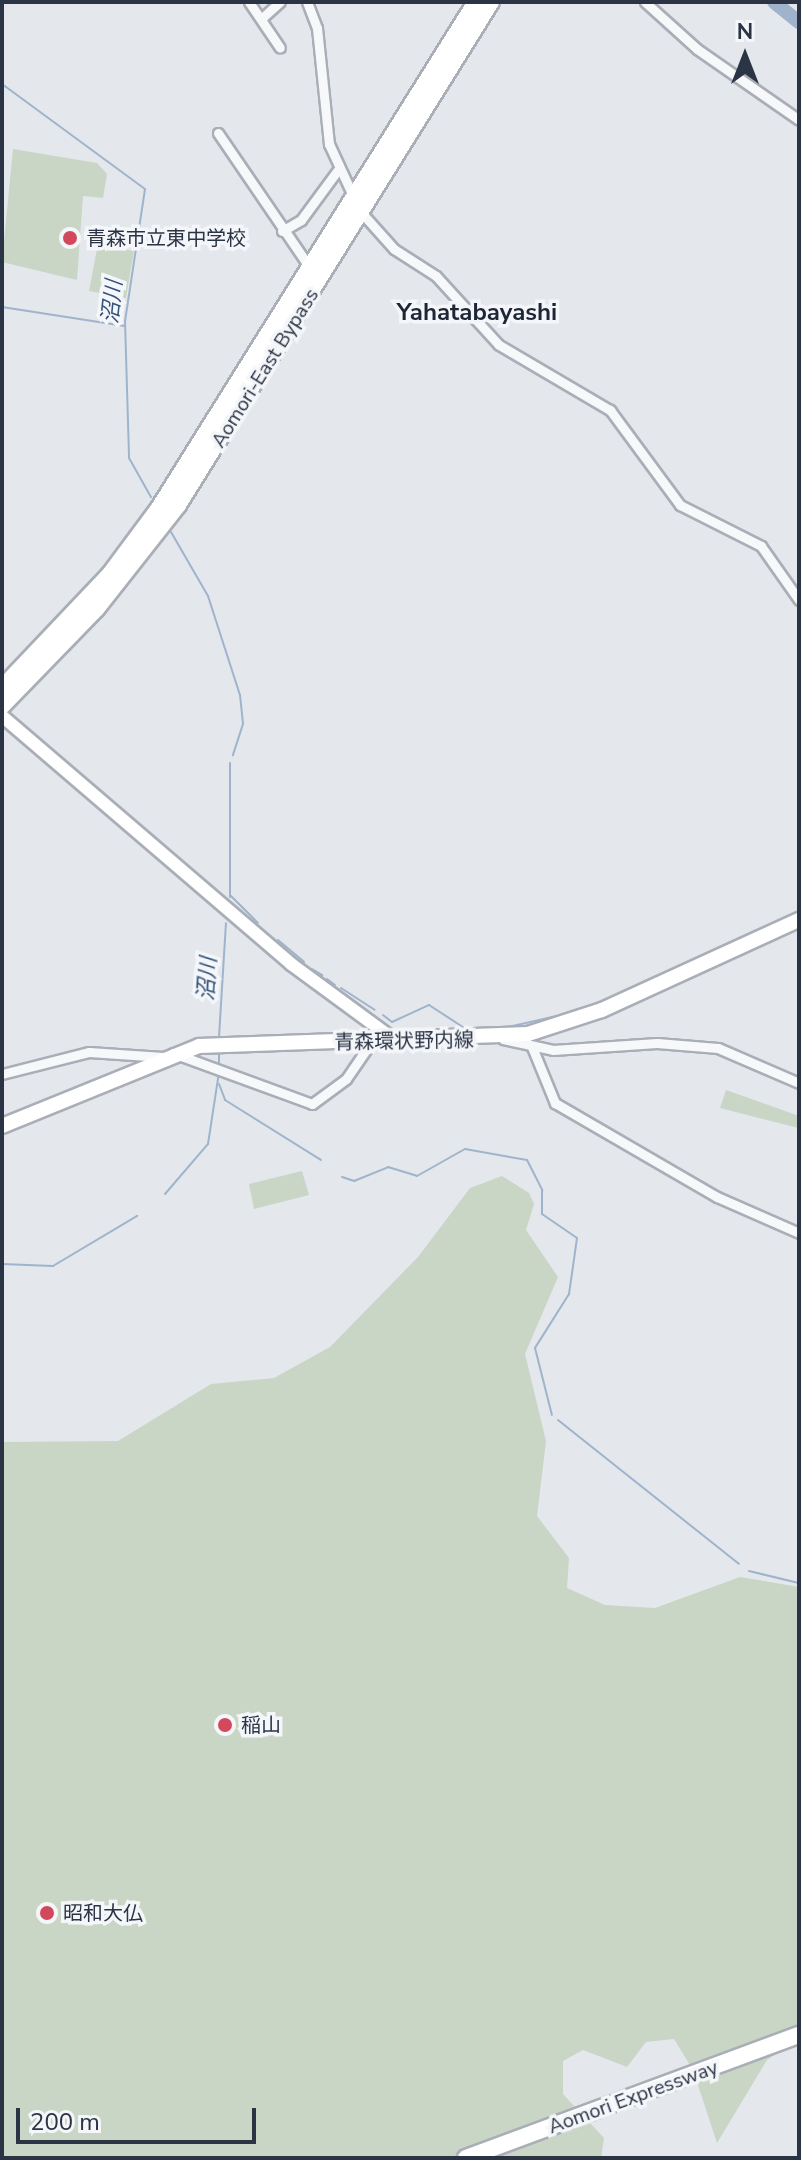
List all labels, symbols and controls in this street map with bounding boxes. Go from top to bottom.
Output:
north arrow [705,16,785,96]
text: N [737,17,753,47]
place label: 青森市立東中学校 [86,226,246,250]
marker: 青森市立東中学校 [61,229,79,247]
water label: 沼川 [98,279,128,325]
street label: Aomori-East Bypass [206,284,324,452]
district label: Yahatabayashi [397,299,557,327]
water label: 沼川 [193,956,223,1002]
street label: 青森環状野内線 [334,1028,474,1054]
place label: 稲山 [241,1713,281,1737]
marker: 稲山 [216,1716,234,1734]
place label: 昭和大仏 [63,1901,143,1925]
marker: 昭和大仏 [38,1904,56,1922]
street label: Aomori Expressway [545,2055,721,2139]
scale bar [20,2092,260,2142]
text: 200 m [30,2106,100,2138]

